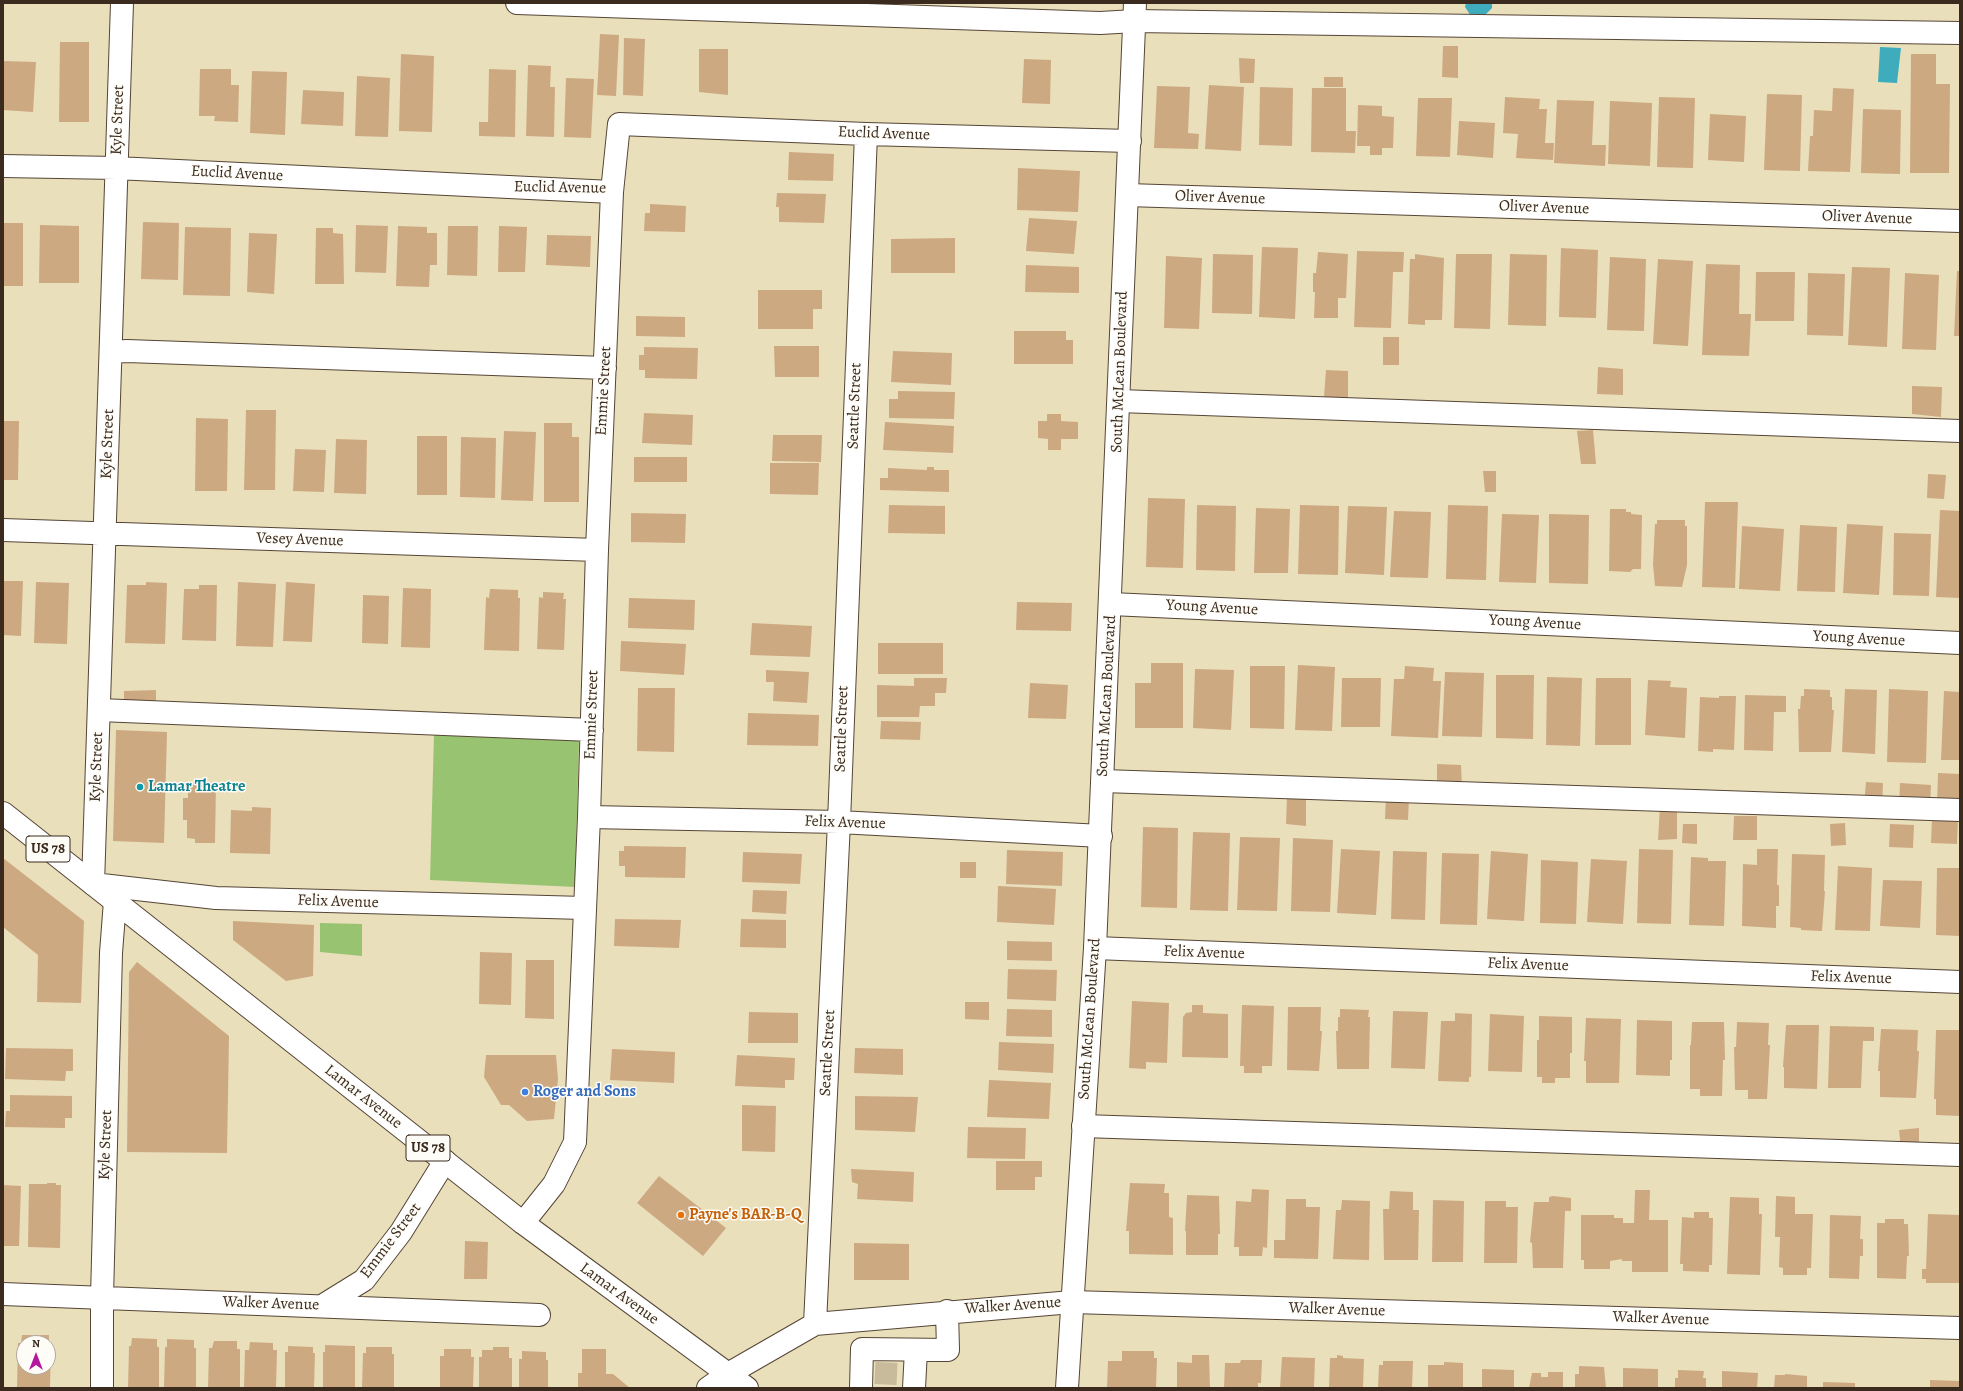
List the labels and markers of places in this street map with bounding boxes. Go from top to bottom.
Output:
place label: Lamar Theatre [148,777,245,797]
marker: Lamar Theatre [135,782,145,792]
place label: Roger and Sons [533,1082,636,1102]
marker: Roger and Sons [520,1087,530,1097]
place label: Payne's BAR-B-Q [689,1205,802,1225]
marker: Payne's BAR-B-Q [676,1210,686,1220]

